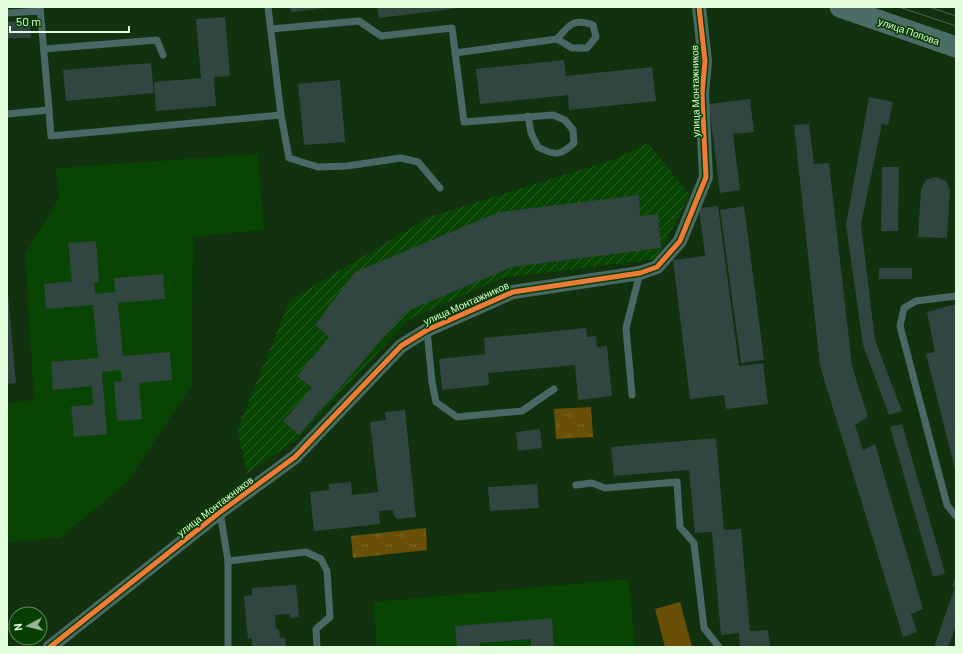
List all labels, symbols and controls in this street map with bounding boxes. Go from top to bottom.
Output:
scale bar [10,8,129,34]
text: 50 m [16,14,41,28]
street label: улица Попова [877,15,942,47]
street label: улица Монтажников [688,45,702,137]
street label: улица Монтажников [421,279,511,327]
street label: улица Монтажников [175,473,255,539]
north arrow [8,606,48,646]
text: N [11,623,24,632]

